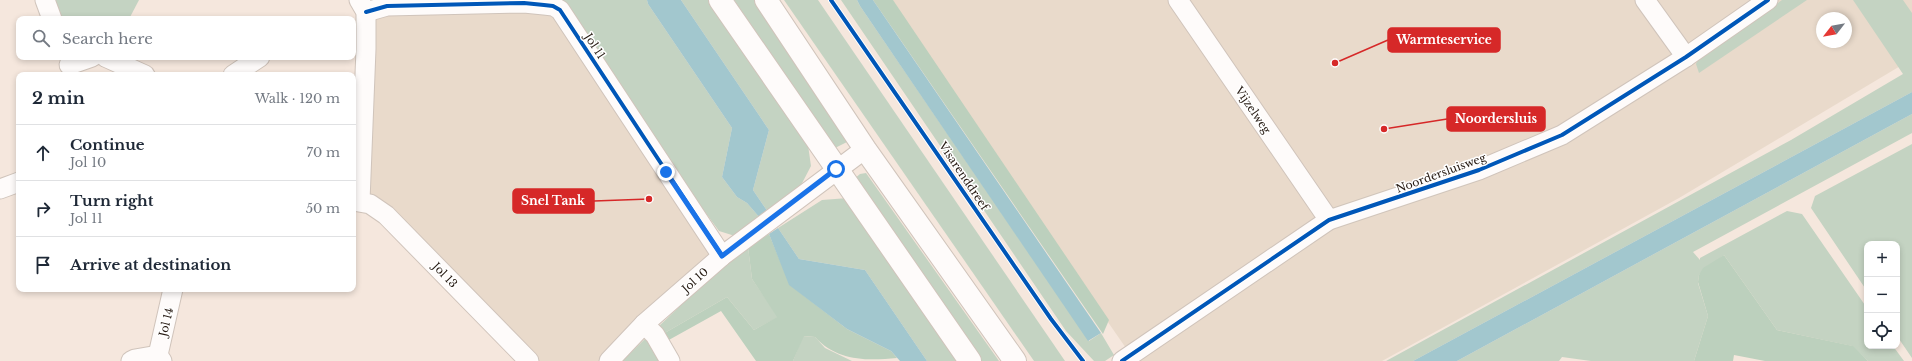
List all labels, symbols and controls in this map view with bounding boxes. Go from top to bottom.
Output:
north arrow [1816,12,1852,48]
search box [16,16,356,60]
icon: search [30,27,52,49]
callout: Warmteservice [1388,28,1500,52]
text: Search here [62,29,153,48]
street label: Jol 11 [580,29,608,62]
text: Warmteservice [1395,32,1492,47]
street label: Vijzelweg [1232,83,1274,136]
text: 2 min [32,88,85,109]
text: Walk · 120 m [255,90,340,107]
callout: Noordersluis [1447,107,1545,131]
text: Noordersluis [1455,111,1538,126]
text: Continue [70,135,145,154]
street label: Visarenddreef [935,138,993,214]
icon: ahead [32,142,54,164]
text: 70 m [307,144,340,161]
street label: Noordersluisweg [1394,150,1488,196]
text: Jol 10 [70,154,106,171]
route start [827,160,845,178]
route end [657,163,675,181]
callout: Snel Tank [513,189,594,213]
text: Turn right [70,191,153,210]
text: Snel Tank [521,193,586,208]
icon: right [32,198,54,220]
text: 50 m [306,200,340,217]
text: Jol 11 [70,210,103,227]
map controls [1864,241,1900,349]
button: + [1864,241,1900,277]
icon: arrive [32,254,54,276]
text: Arrive at destination [70,255,231,274]
street label: Jol 13 [428,258,460,291]
street label: Jol 10 [677,264,711,297]
button: − [1864,277,1900,313]
street label: Jol 14 [155,306,176,340]
button: locate [1864,313,1900,349]

